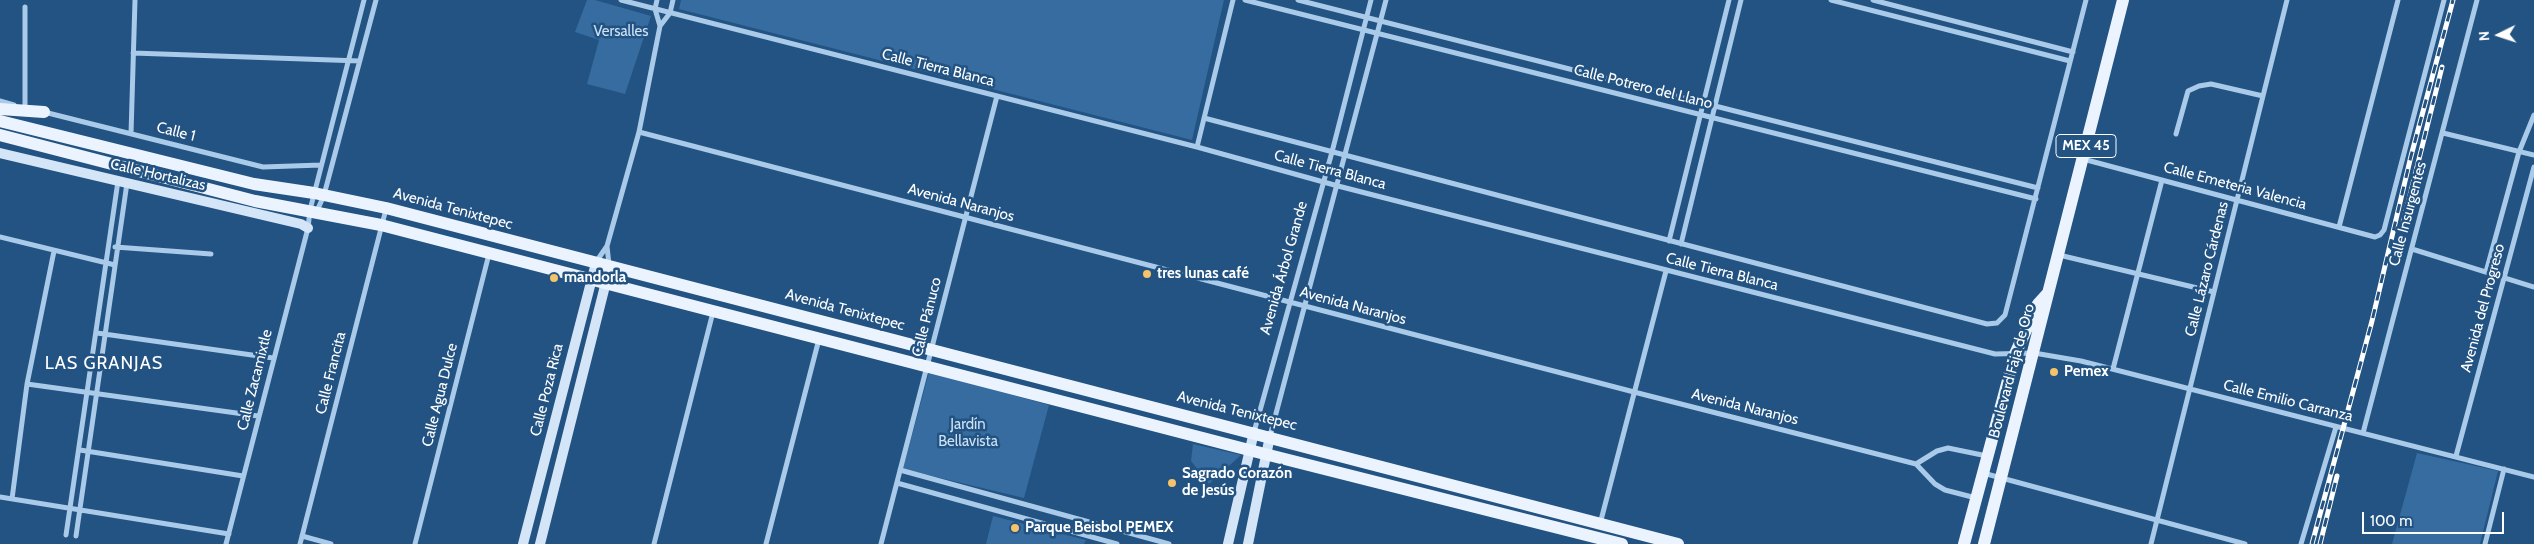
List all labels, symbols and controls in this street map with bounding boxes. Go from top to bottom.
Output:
north arrow [2474,10,2524,60]
park label: Versalles [594,23,648,41]
text: N [2475,30,2493,42]
street label: Calle Tierra Blanca [880,45,996,91]
street label: Calle Potrero del Llano [1572,61,1714,113]
street label: Calle 1 [155,119,197,145]
road number: MEX 45 [2056,134,2116,158]
street label: Calle Tierra Blanca [1272,146,1388,194]
street label: Calle Hortalizas [109,155,207,195]
street label: Calle Emeteria Valencia [2162,158,2308,214]
street label: Calle Insurgentes [2385,160,2431,268]
street label: Avenida Naranjos [906,180,1016,226]
street label: Avenida Tenixtepec [391,184,515,234]
street label: Avenida Árbol Grande [1256,199,1312,337]
street label: Calle Lázaro Cárdenas [2182,200,2232,338]
street label: Avenida del Progreso [2457,242,2509,374]
street label: Calle Tierra Blanca [1664,249,1780,295]
place label: tres lunas café [1157,265,1249,283]
marker: tres lunas café [1141,268,1153,280]
place label: mandorla [564,269,626,287]
marker: mandorla [548,272,560,284]
street label: Calle Pánuco [908,275,946,359]
street label: Avenida Naranjos [1298,283,1408,329]
street label: Avenida Tenixtepec [783,285,907,335]
street label: Boulevard Faja de Oro [1985,302,2039,440]
street label: Calle Zacamixtle [234,328,276,432]
street label: Calle Francita [312,330,350,416]
street label: Calle Agua Dulce [418,341,462,449]
street label: Calle Poza Rica [527,342,567,438]
district label: LAS GRANJAS [43,353,165,375]
place label: Pemex [2064,363,2109,381]
marker: Pemex [2048,366,2060,378]
street label: Calle Emilio Carranza [2221,376,2355,426]
street label: Avenida Naranjos [1690,385,1800,429]
street label: Avenida Tenixtepec [1175,387,1299,435]
park label: Jardín Bellavista [938,416,998,451]
place label: Sagrado Corazón de Jesús [1182,465,1292,500]
marker: Sagrado Corazón de Jesús [1166,477,1178,489]
scale bar [2364,502,2506,534]
text: 100 m [2370,512,2412,530]
place label: Parque Beisbol PEMEX [1025,519,1173,537]
marker: Parque Beisbol PEMEX [1009,522,1021,534]

